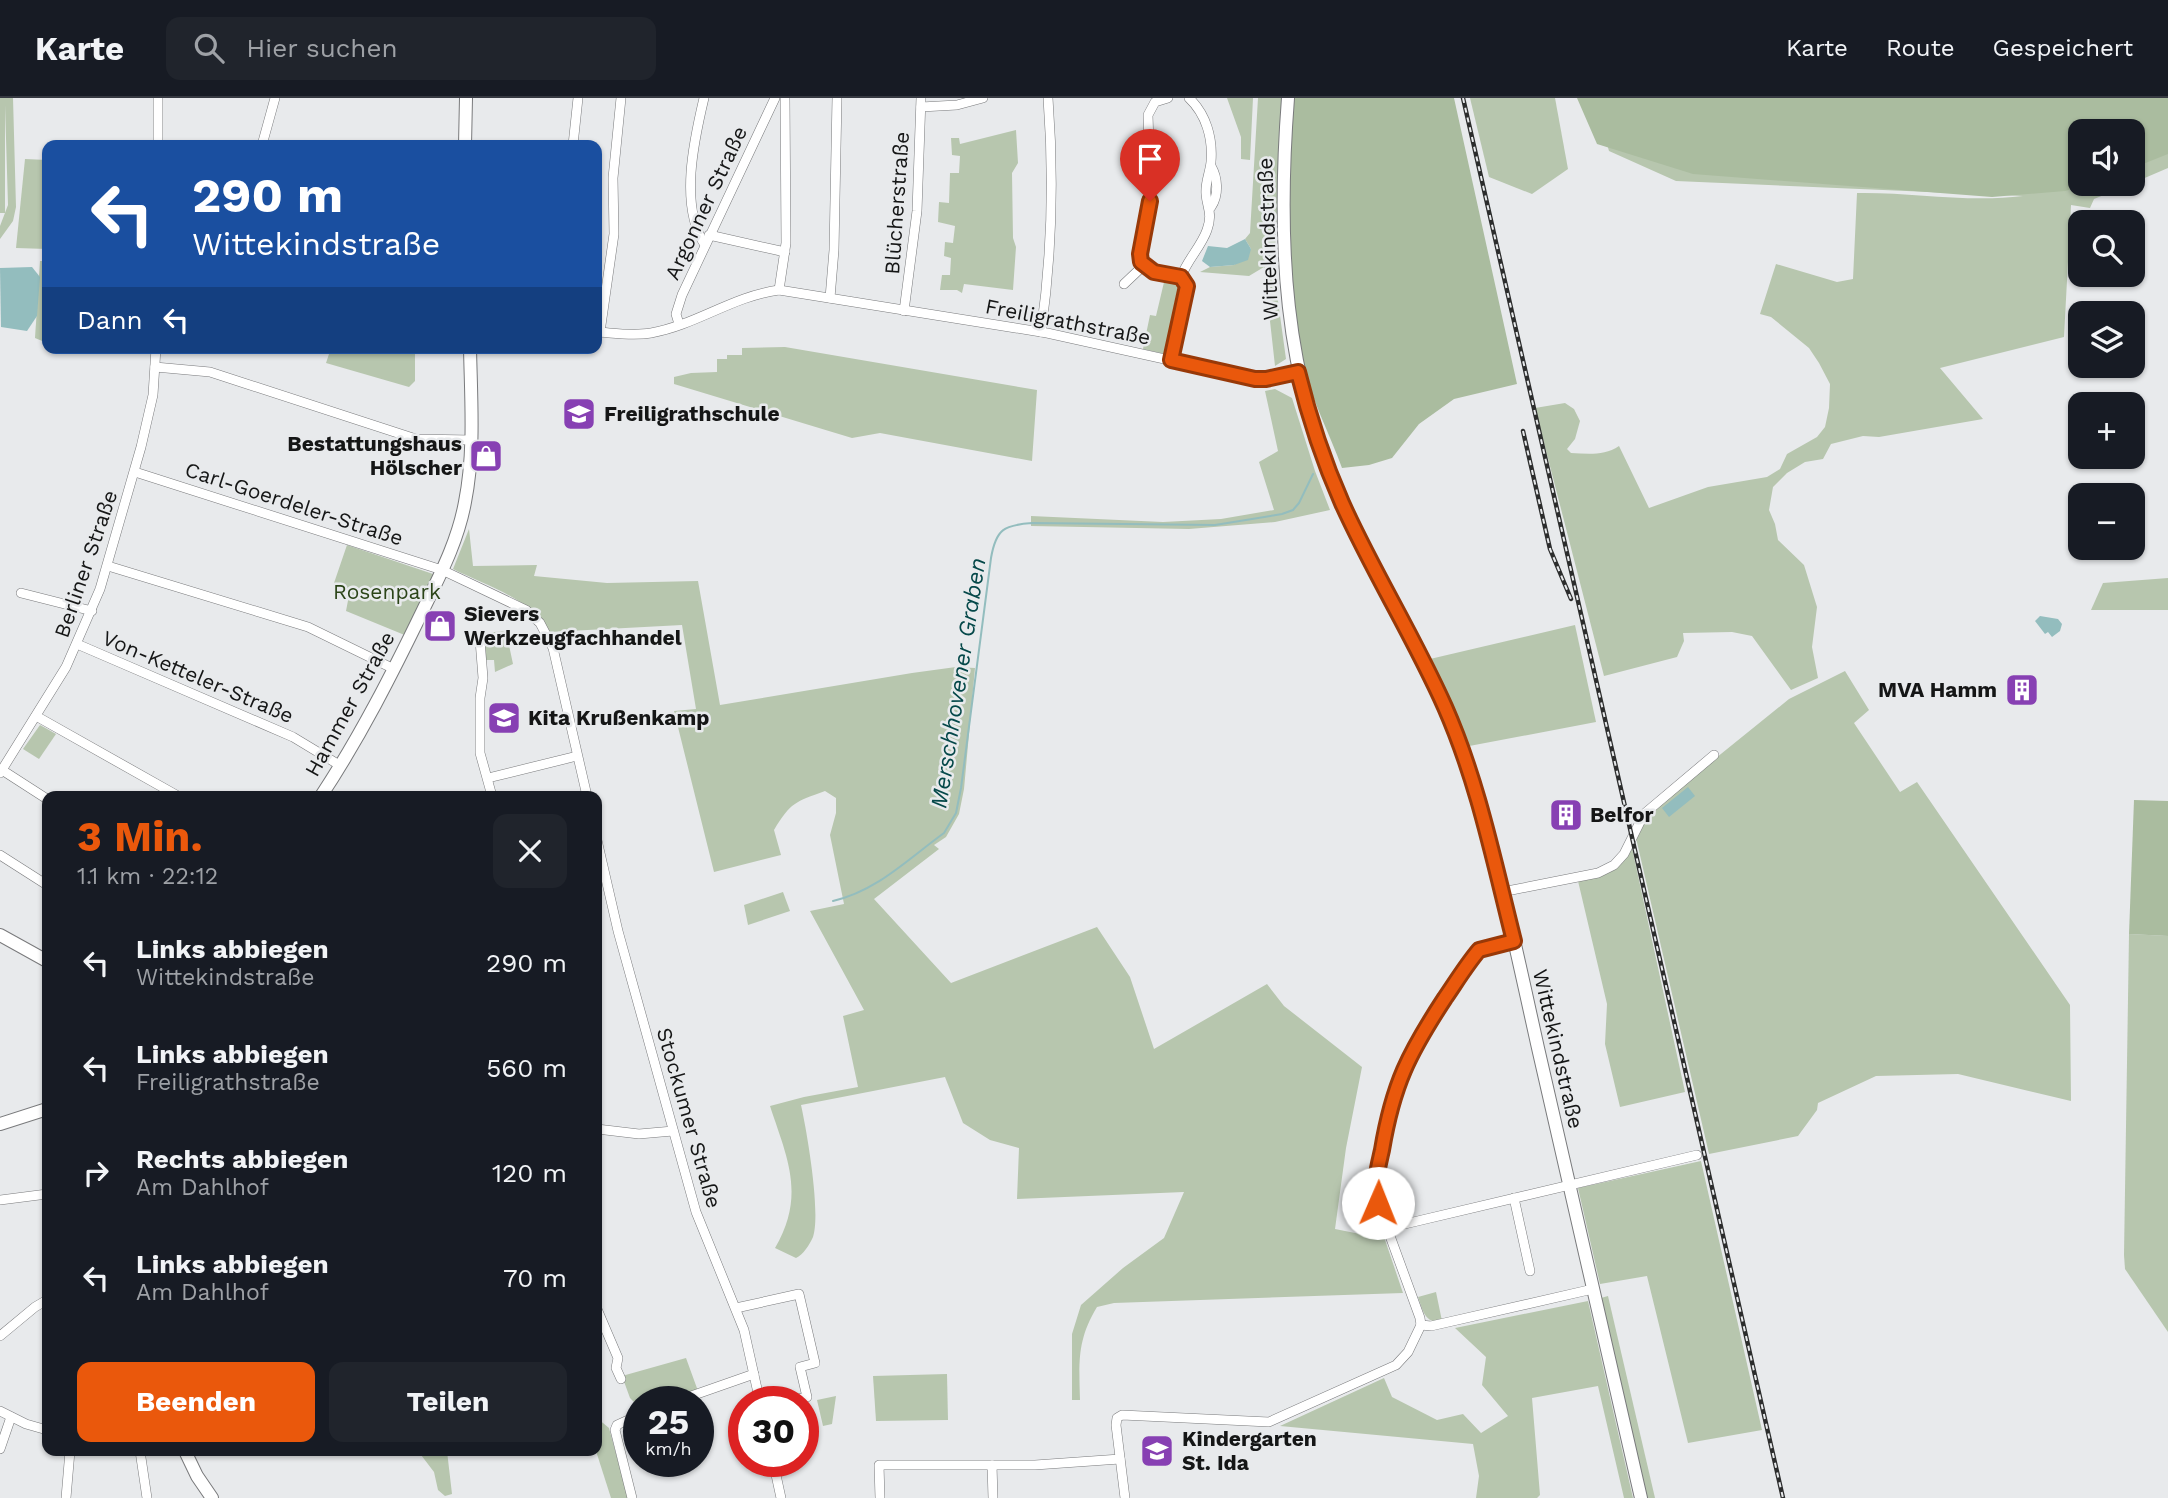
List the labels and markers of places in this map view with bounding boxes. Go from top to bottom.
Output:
pin [1120,129,1180,201]
school or university icon: Freiligrathschule [560,395,598,433]
place label: Freiligrathschule [604,401,780,426]
place label: Bestattungshaus Hölscher [287,431,462,480]
shop icon: Bestattungshaus Hölscher [467,437,505,475]
place label: Sievers Werkzeugfachhandel [464,601,682,650]
shop icon: Sievers Werkzeugfachhandel [421,607,459,645]
building icon: MVA Hamm [2003,671,2041,709]
place label: MVA Hamm [1878,677,1997,702]
school or university icon: Kita Krußenkamp [485,699,523,737]
place label: Kita Krußenkamp [528,705,709,730]
building icon: Belfor [1547,796,1585,834]
place label: Belfor [1590,802,1654,827]
place label: Kindergarten St. Ida [1182,1426,1317,1475]
school or university icon: Kindergarten St. Ida [1138,1432,1176,1470]

